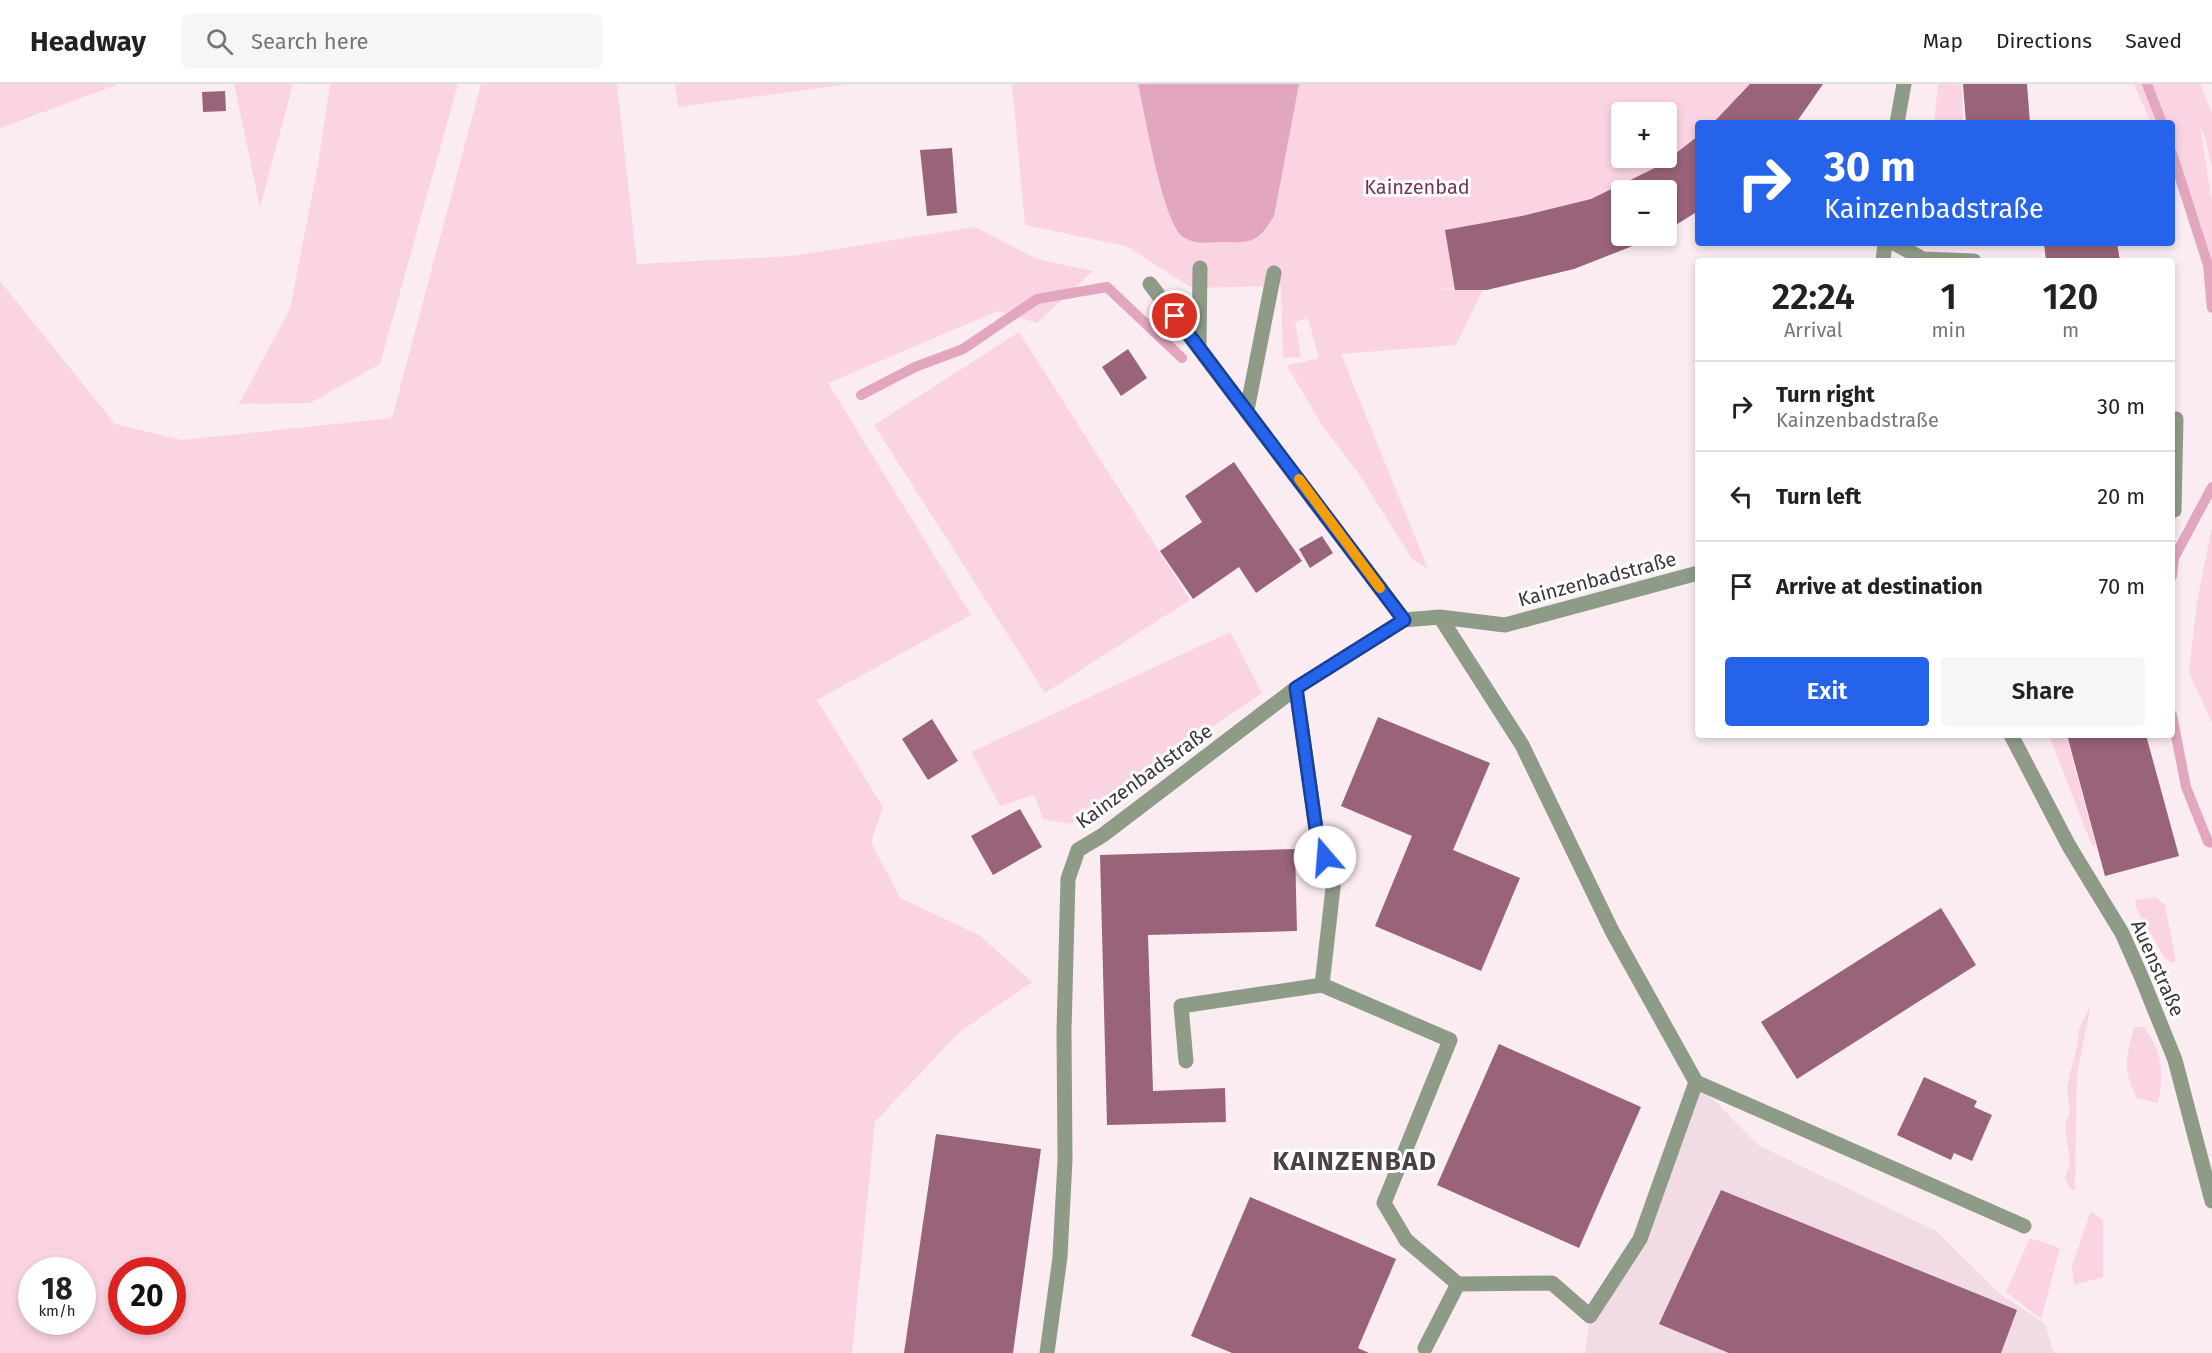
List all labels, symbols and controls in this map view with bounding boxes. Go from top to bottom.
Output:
search box [182,14,602,68]
text: Headway [30,25,146,58]
icon: search [203,25,236,58]
text: Search here [251,28,369,55]
text: Map [1923,28,1963,54]
text: Directions [1996,28,2092,54]
text: Saved [2125,28,2182,54]
map controls [1611,102,1677,246]
button: + [1611,102,1677,168]
text: 30 m [1824,142,1916,192]
icon: right [1725,144,1803,222]
park label: Kainzenbad [1364,175,1470,199]
button: − [1611,180,1677,246]
text: Kainzenbadstraße [1824,193,2044,225]
text: 22:24 [1772,275,1855,319]
text: 1 [1940,275,1957,319]
text: 120 [2043,275,2098,319]
pin [1149,290,1200,341]
icon: arrive [1158,299,1191,332]
text: Arrival [1784,318,1843,342]
text: min [1931,318,1966,342]
text: m [2062,318,2079,342]
text: Turn right [1776,381,1875,408]
icon: right [1725,390,1758,423]
text: 30 m [2097,393,2145,420]
text: Kainzenbadstraße [1776,408,1939,432]
icon: left [1725,480,1758,513]
text: Turn left [1776,483,1861,510]
text: 20 m [2097,483,2145,510]
street label: Kainzenbadstraße [1515,546,1679,612]
icon: arrive [1725,570,1758,603]
text: Arrive at destination [1776,573,1983,600]
text: 70 m [2099,573,2145,600]
button: Exit [1725,657,1929,726]
button: Share [1941,657,2145,726]
street label: Kainzenbadstraße [1071,718,1217,834]
position arrow [1293,825,1357,889]
street label: Auenstraße [2126,916,2190,1020]
district label: KAINZENBAD [1273,1146,1437,1177]
speed limit sign: 20 [108,1257,186,1335]
text: 18 [41,1271,73,1307]
text: km/h [38,1302,76,1320]

